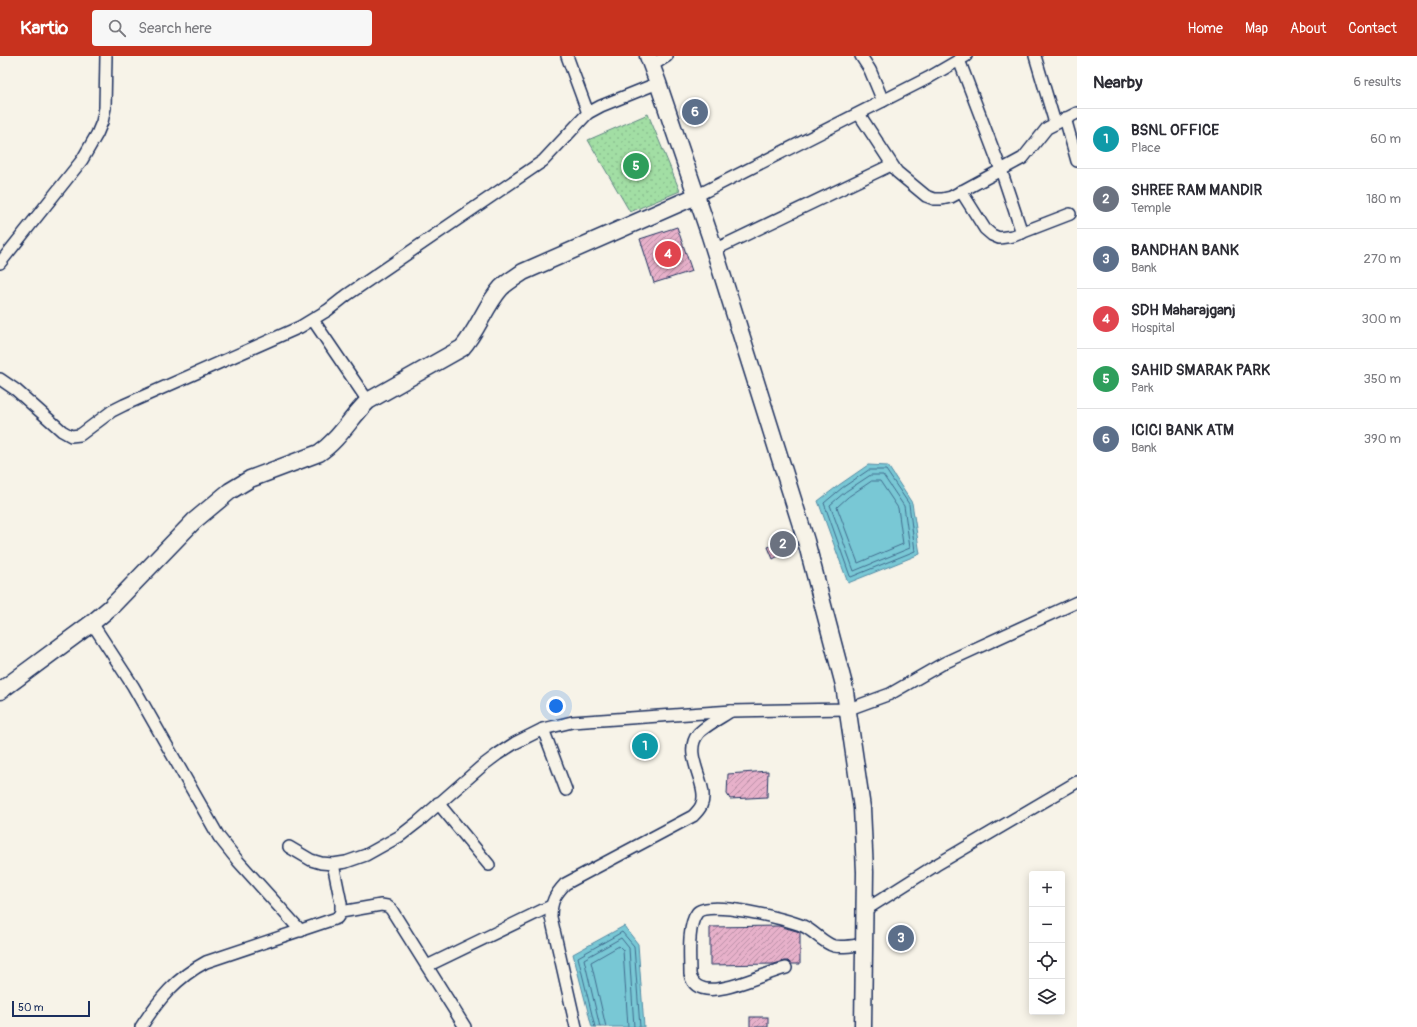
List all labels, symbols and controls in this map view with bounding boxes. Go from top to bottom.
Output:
search box [92,10,372,46]
text: Kartio [20,16,68,40]
icon: search [106,17,128,39]
text: Search here [138,19,212,38]
text: Home [1188,20,1223,37]
text: Map [1245,20,1268,37]
text: About [1290,20,1326,37]
text: Contact [1348,20,1397,37]
text: Nearby [1093,72,1142,93]
text: 6 results [1354,74,1401,90]
pin: 6 [682,97,708,127]
text: BSNL OFFICE [1131,121,1219,140]
text: 1 [1103,131,1109,147]
text: 60 m [1370,131,1401,147]
text: Place [1131,140,1160,156]
pin: 5 [623,151,649,181]
text: SHREE RAM MANDIR [1131,181,1262,200]
text: 2 [1102,191,1110,207]
text: 180 m [1366,191,1401,207]
text: Temple [1131,200,1171,216]
pin: 4 [655,239,681,269]
text: BANDHAN BANK [1131,241,1239,260]
text: 3 [1102,251,1110,267]
text: 270 m [1364,251,1401,267]
text: Bank [1131,260,1157,276]
text: SDH Maharajganj [1131,301,1235,320]
text: 4 [1102,311,1110,327]
text: 300 m [1362,311,1401,327]
text: Hospital [1131,320,1175,336]
text: SAHID SMARAK PARK [1131,361,1270,380]
text: 5 [1102,371,1110,387]
text: 350 m [1363,371,1401,387]
text: Park [1131,380,1154,396]
text: ICICI BANK ATM [1131,421,1234,440]
text: 6 [1102,431,1110,447]
text: 390 m [1364,431,1401,447]
text: Bank [1131,440,1157,456]
pin: 2 [770,529,796,559]
your location [546,696,566,716]
pin: 1 [632,731,658,761]
map controls [1029,871,1065,1015]
button: + [1029,871,1065,907]
button: − [1029,907,1065,943]
pin: 3 [888,923,914,953]
button: locate [1029,943,1065,979]
button: layers [1029,979,1065,1015]
scale bar [12,999,90,1018]
text: 50 m [18,1001,44,1014]

